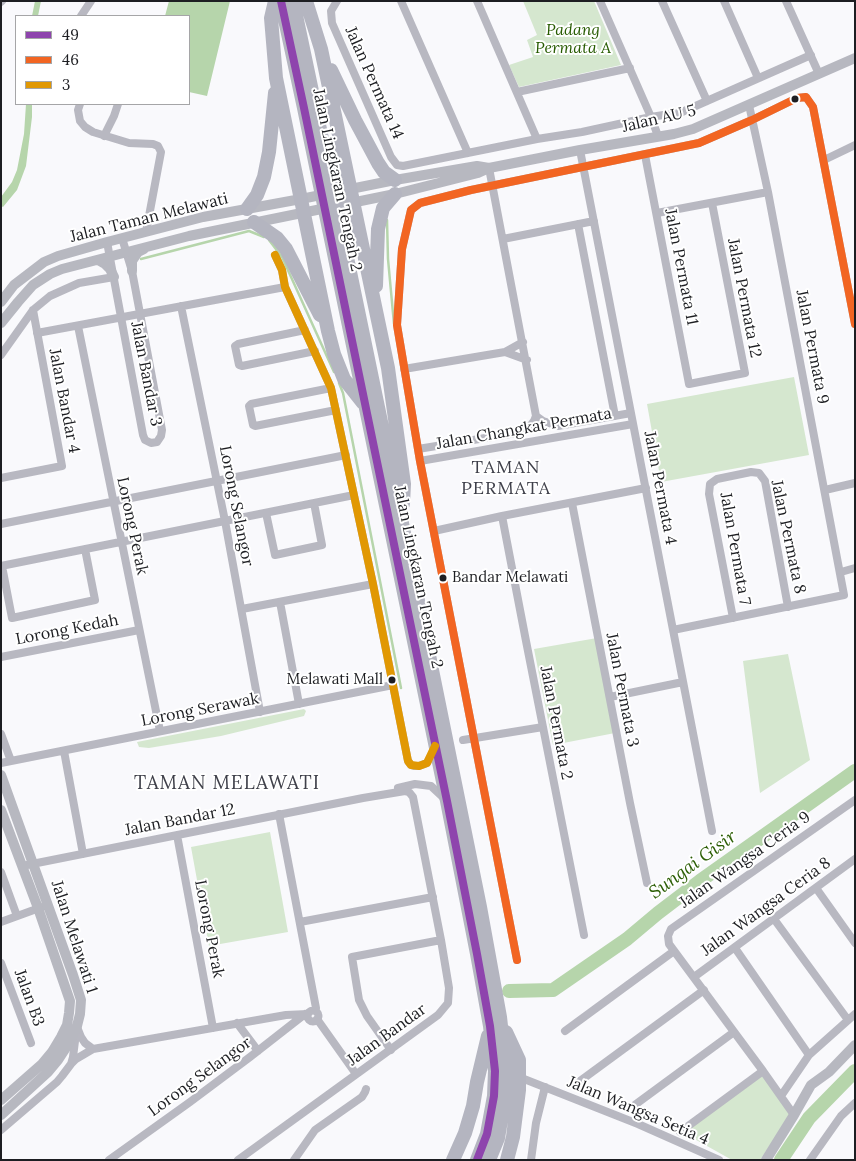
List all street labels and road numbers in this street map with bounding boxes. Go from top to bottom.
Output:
street label: Jalan Permata 14 [341,24,407,142]
street label: Jalan Lingkaran Tengah 2 [308,87,366,273]
street label: Jalan AU 5 [620,101,698,137]
street label: Jalan Taman Melawati [68,189,230,247]
street label: Jalan Permata 11 [660,207,702,327]
street label: Jalan Permata 12 [723,237,765,359]
street label: Jalan Permata 9 [792,288,832,406]
street label: Jalan Bandar 3 [126,320,166,428]
street label: Jalan Bandar 4 [44,347,84,455]
street label: Jalan Changkat Permata [435,404,613,454]
street label: Jalan Permata 4 [640,430,680,546]
street label: Lorong Selangor [215,444,257,568]
street label: Lorong Perak [112,475,152,577]
street label: Jalan Permata 8 [767,478,809,596]
street label: Jalan Lingkaran Tengah 2 [389,484,447,670]
street label: Jalan Permata 7 [716,491,754,607]
street label: Lorong Kedah [14,611,120,649]
street label: Jalan Permata 3 [602,631,642,749]
street label: Jalan Permata 2 [536,665,576,781]
street label: Lorong Serawak [139,689,261,731]
street label: Jalan Bandar 12 [123,800,237,840]
street label: Jalan Wangsa Ceria 9 [676,808,814,912]
street label: Jalan Wangsa Ceria 8 [698,854,834,960]
street label: Jalan Melawati 1 [47,878,101,996]
street label: Lorong Perak [190,878,228,980]
street label: Jalan B3 [10,967,48,1029]
street label: Jalan Bandar [344,1000,430,1070]
street label: Lorong Selangor [145,1033,255,1121]
street label: Jalan Wangsa Setia 4 [564,1072,712,1150]

